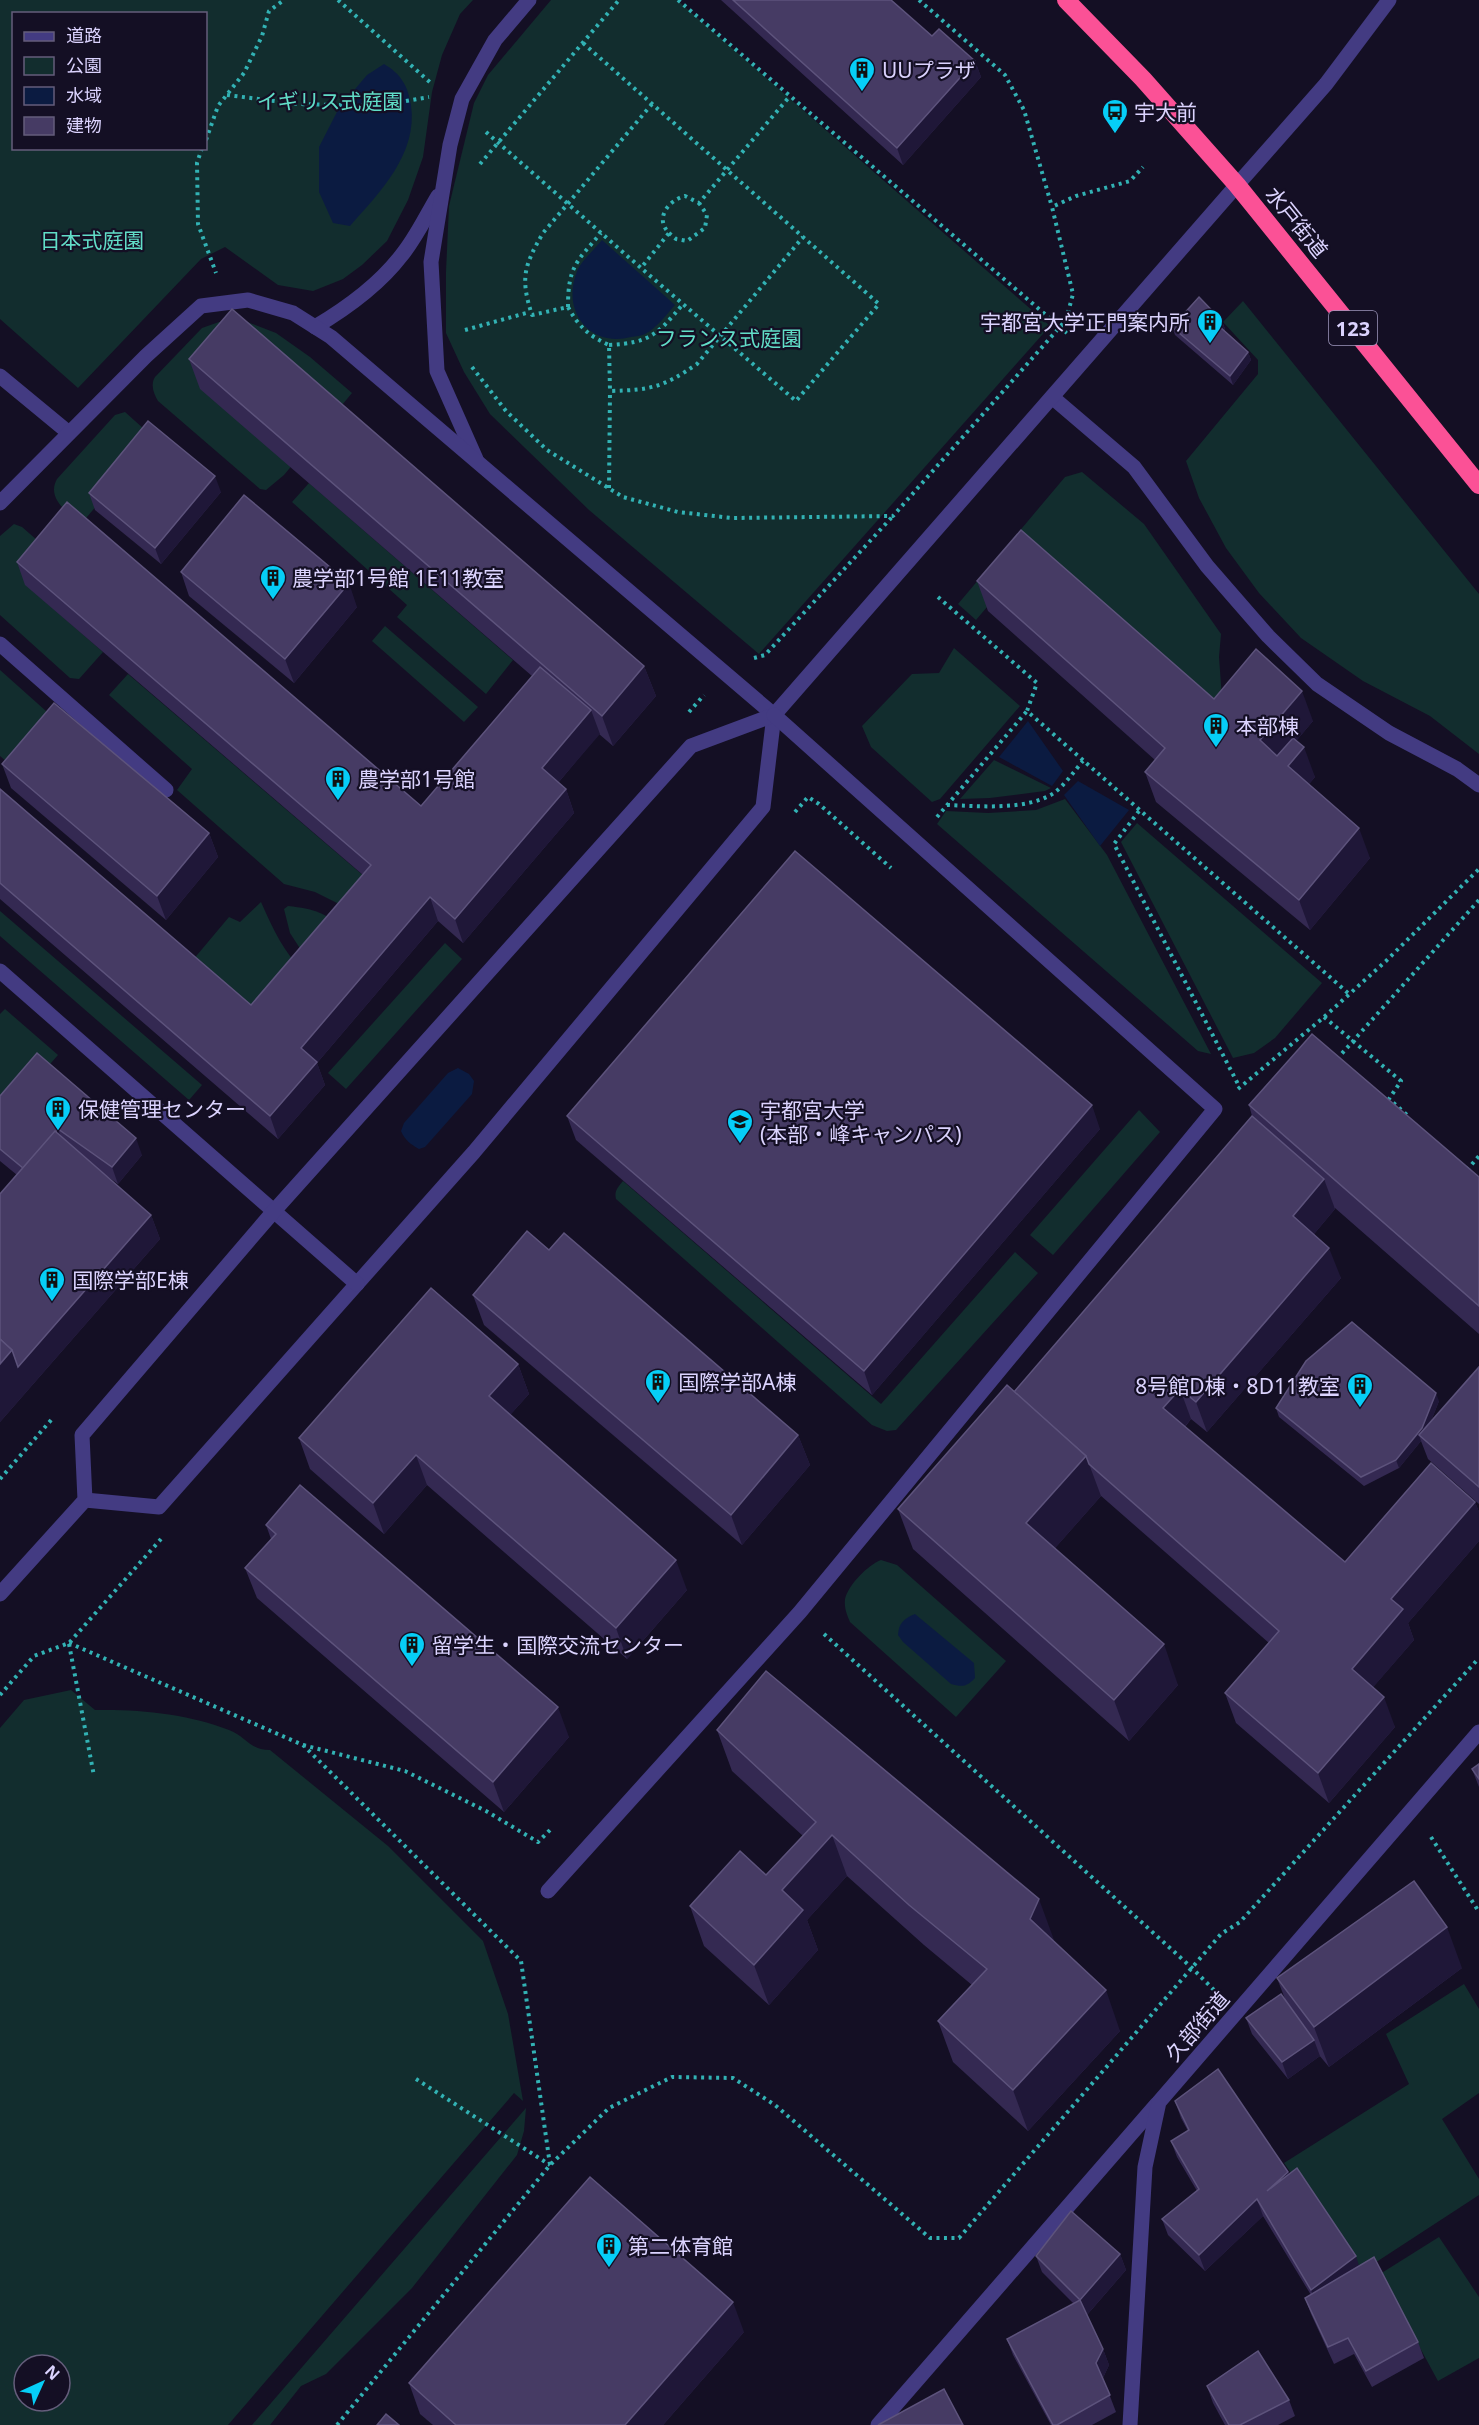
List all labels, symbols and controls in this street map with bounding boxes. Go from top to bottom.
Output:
legend [12,12,207,150]
text: 道路 [66,23,102,47]
text: 公園 [66,53,102,77]
building icon: UUプラザ [847,55,877,93]
place label: UUプラザ [882,56,976,84]
text: 水域 [66,83,102,107]
park label: イギリス式庭園 [257,87,404,115]
bus stop icon: 宇大前 [1100,97,1130,135]
place label: 宇大前 [1134,98,1197,126]
text: 建物 [66,113,102,137]
street label: 水戸街道 [1260,181,1334,263]
park label: 日本式庭園 [40,226,145,254]
building icon: 宇都宮大学正門案内所 [1195,307,1225,345]
place label: 宇都宮大学正門案内所 [980,308,1190,336]
road number: 123 [1329,311,1377,345]
park label: フランス式庭園 [656,324,802,352]
building icon: 農学部1号館 1E11教室 [258,563,288,601]
place label: 農学部1号館 1E11教室 [292,564,504,592]
building icon: 本部棟 [1201,711,1231,749]
place label: 本部棟 [1236,712,1299,740]
building icon: 農学部1号館 [323,764,353,802]
place label: 農学部1号館 [358,765,475,793]
building icon: 保健管理センター [43,1094,73,1132]
place label: 保健管理センター [78,1095,246,1123]
place label: 宇都宮大学 (本部・峰キャンパス) [760,1096,962,1148]
school or university icon: 宇都宮大学 (本部・峰キャンパス) [725,1107,755,1145]
building icon: 国際学部E棟 [37,1265,67,1303]
place label: 国際学部E棟 [72,1266,189,1294]
building icon: 国際学部A棟 [643,1367,673,1405]
place label: 国際学部A棟 [678,1368,796,1396]
building icon: 8号館D棟・8D11教室 [1345,1371,1375,1409]
place label: 8号館D棟・8D11教室 [1135,1372,1340,1400]
building icon: 留学生・国際交流センター [397,1630,427,1668]
place label: 留学生・国際交流センター [432,1631,684,1659]
street label: 久部街道 [1159,1985,1235,2067]
building icon: 第二体育館 [594,2231,624,2269]
place label: 第二体育館 [628,2232,733,2260]
north arrow [12,2353,72,2413]
text: N [40,2360,65,2385]

